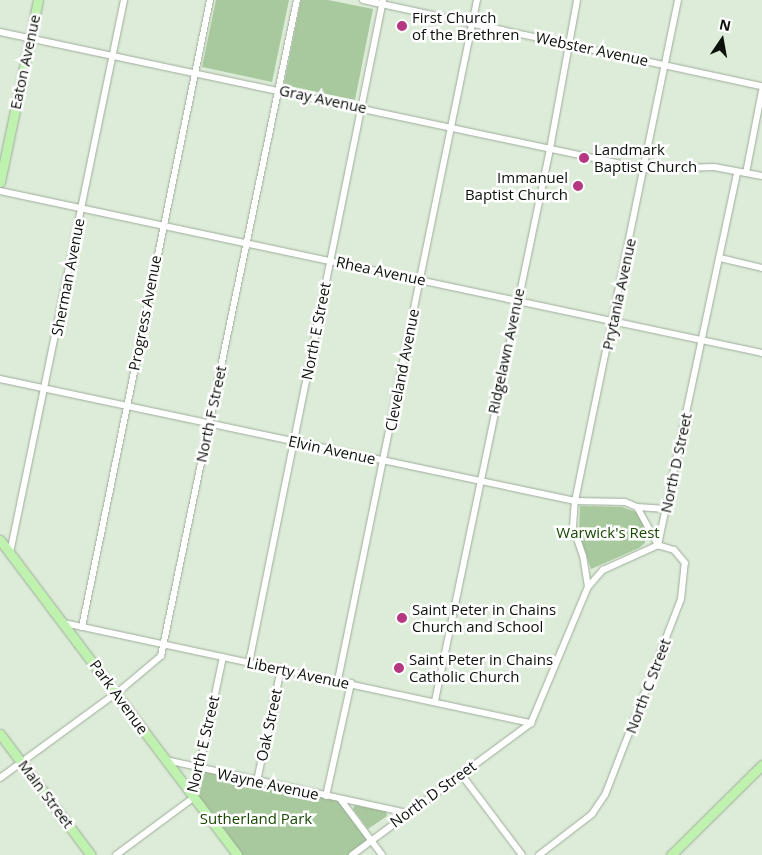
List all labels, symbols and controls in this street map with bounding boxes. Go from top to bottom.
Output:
place label: First Church of the Brethren [412,8,519,43]
street label: Eaton Avenue [6,13,44,111]
text: N [718,14,733,35]
north arrow [697,15,747,65]
marker: First Church of the Brethren [396,20,408,32]
street label: Webster Avenue [534,28,650,70]
street label: Gray Avenue [278,81,368,117]
place label: Landmark Baptist Church [594,140,697,175]
marker: Landmark Baptist Church [578,152,590,164]
place label: Immanuel Baptist Church [465,168,568,203]
marker: Immanuel Baptist Church [572,180,584,192]
street label: Sherman Avenue [48,217,88,337]
street label: Prytania Avenue [598,236,640,352]
street label: Rhea Avenue [334,253,428,289]
street label: Progress Avenue [125,254,165,372]
street label: North E Street [298,281,334,381]
street label: Ridgelawn Avenue [484,287,528,415]
street label: Cleveland Avenue [381,307,423,433]
street label: North F Street [192,364,230,464]
street label: North D Street [657,411,695,515]
street label: Elvin Avenue [287,432,377,468]
park label: Warwick's Rest [556,524,660,542]
place label: Saint Peter in Chains Church and School [412,600,556,635]
marker: Saint Peter in Chains Church and School [396,612,408,624]
street label: North C Street [622,636,674,736]
place label: Saint Peter in Chains Catholic Church [409,650,553,685]
street label: Liberty Avenue [245,653,351,693]
street label: Park Avenue [86,656,152,738]
marker: Saint Peter in Chains Catholic Church [393,662,405,674]
street label: Oak Street [253,687,285,763]
street label: North E Street [183,694,223,794]
street label: Main Street [15,756,77,832]
street label: North D Street [387,757,479,831]
street label: Wayne Avenue [216,764,320,804]
park label: Sutherland Park [200,810,312,828]

